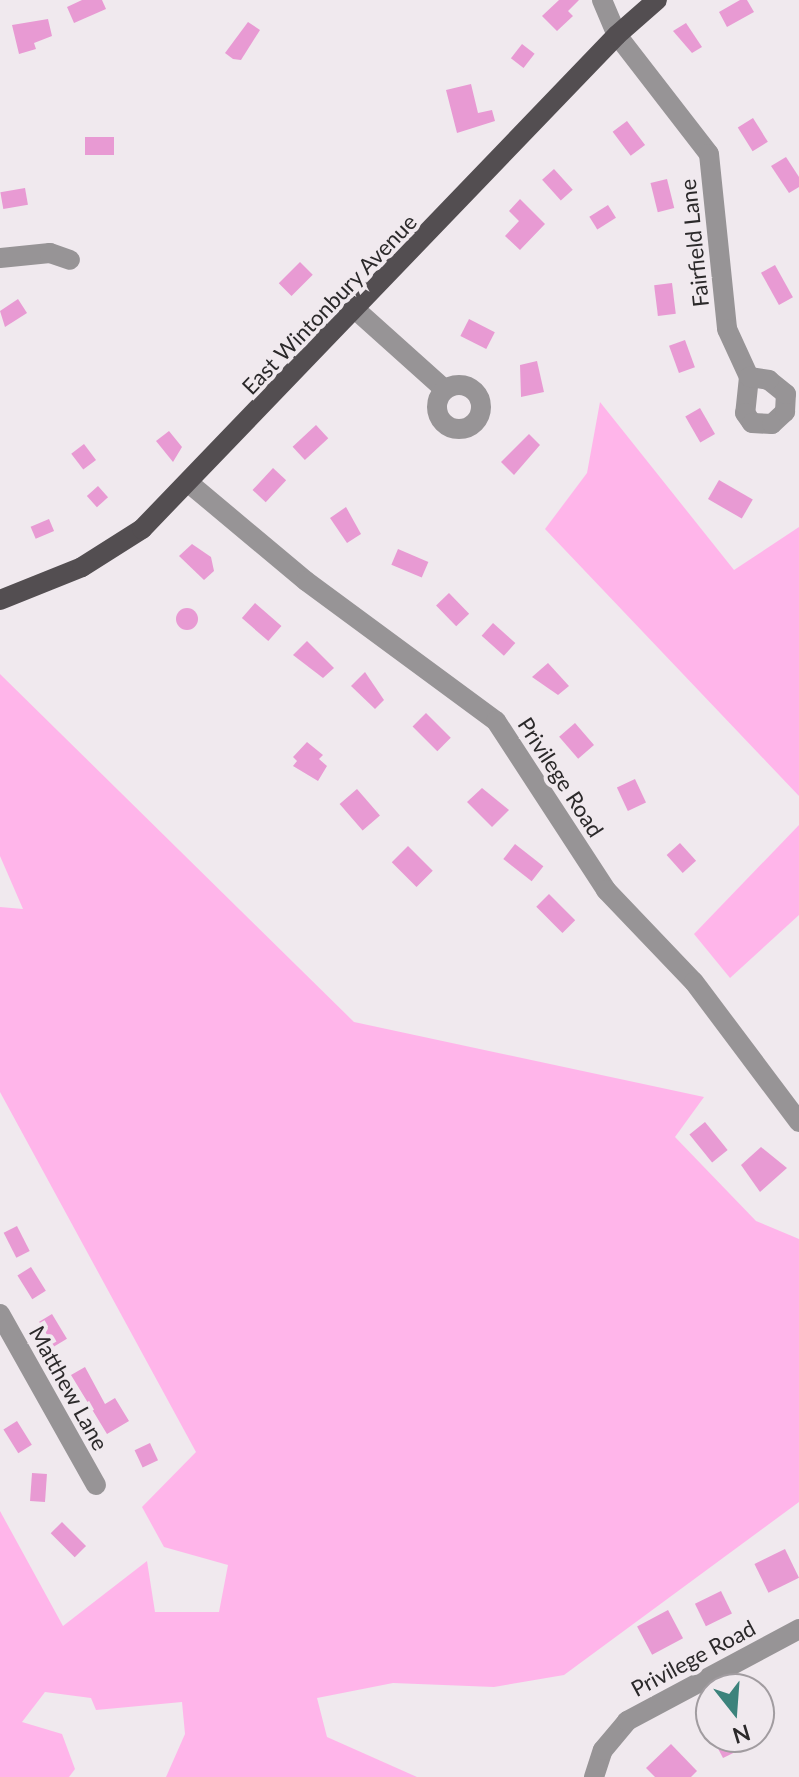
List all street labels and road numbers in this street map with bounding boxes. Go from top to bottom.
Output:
street label: Fairfield Lane [674,178,714,308]
street label: East Wintonbury Avenue [236,208,422,400]
street label: Privilege Road [513,712,609,842]
street label: Matthew Lane [24,1321,114,1455]
street label: Privilege Road [626,1614,760,1702]

